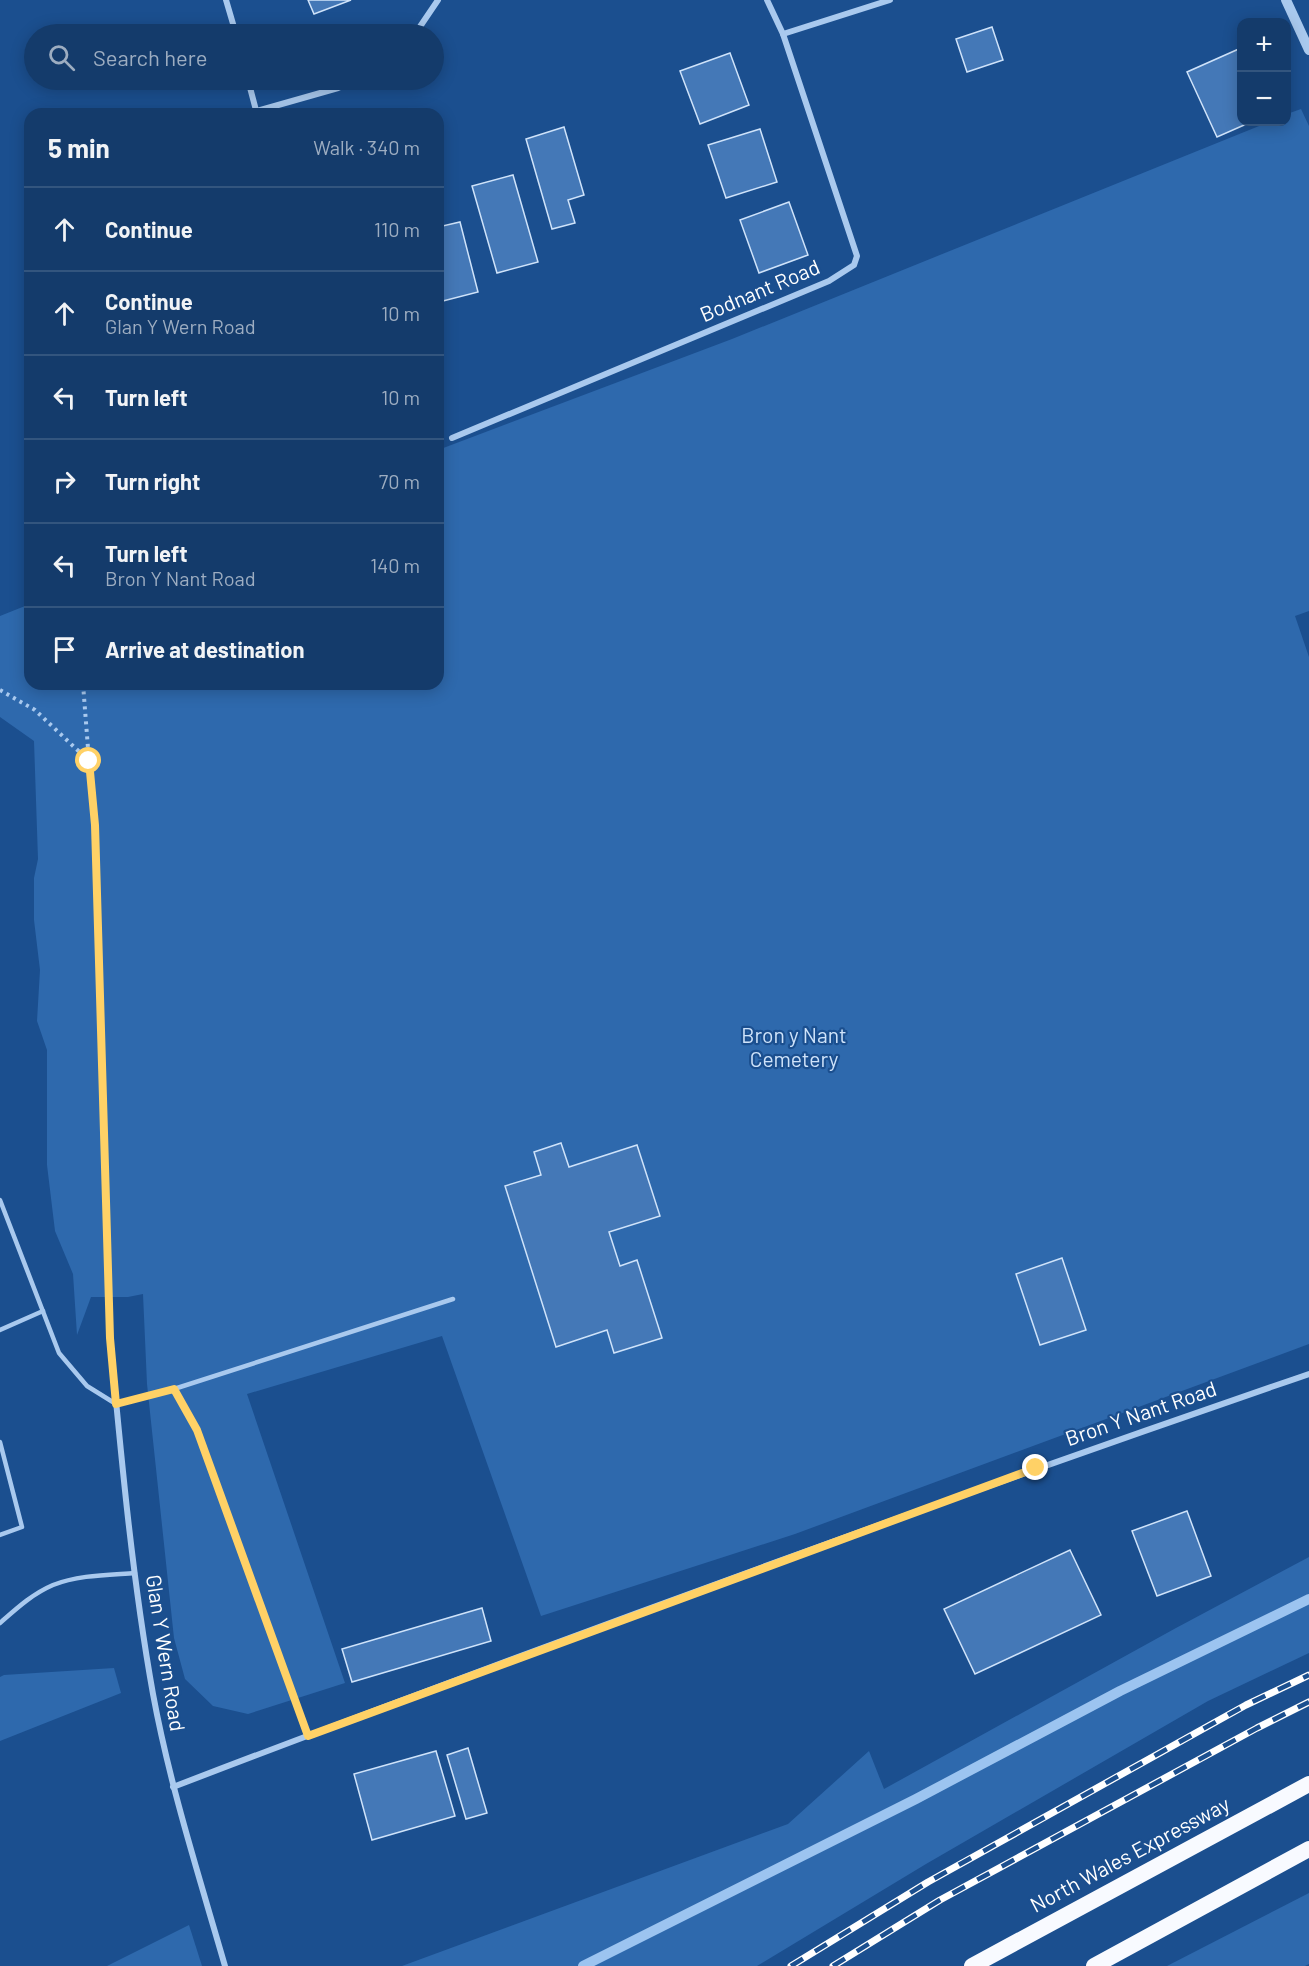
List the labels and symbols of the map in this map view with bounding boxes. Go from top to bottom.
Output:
street label: Bodnant Road [696,253,823,326]
route start [75,747,101,773]
park label: Bron y Nant Cemetery [741,1022,847,1071]
street label: Bron Y Nant Road [1062,1375,1219,1450]
route end [1022,1454,1048,1480]
street label: Glan Y Wern Road [142,1573,191,1733]
street label: North Wales Expressway [1025,1790,1234,1917]

